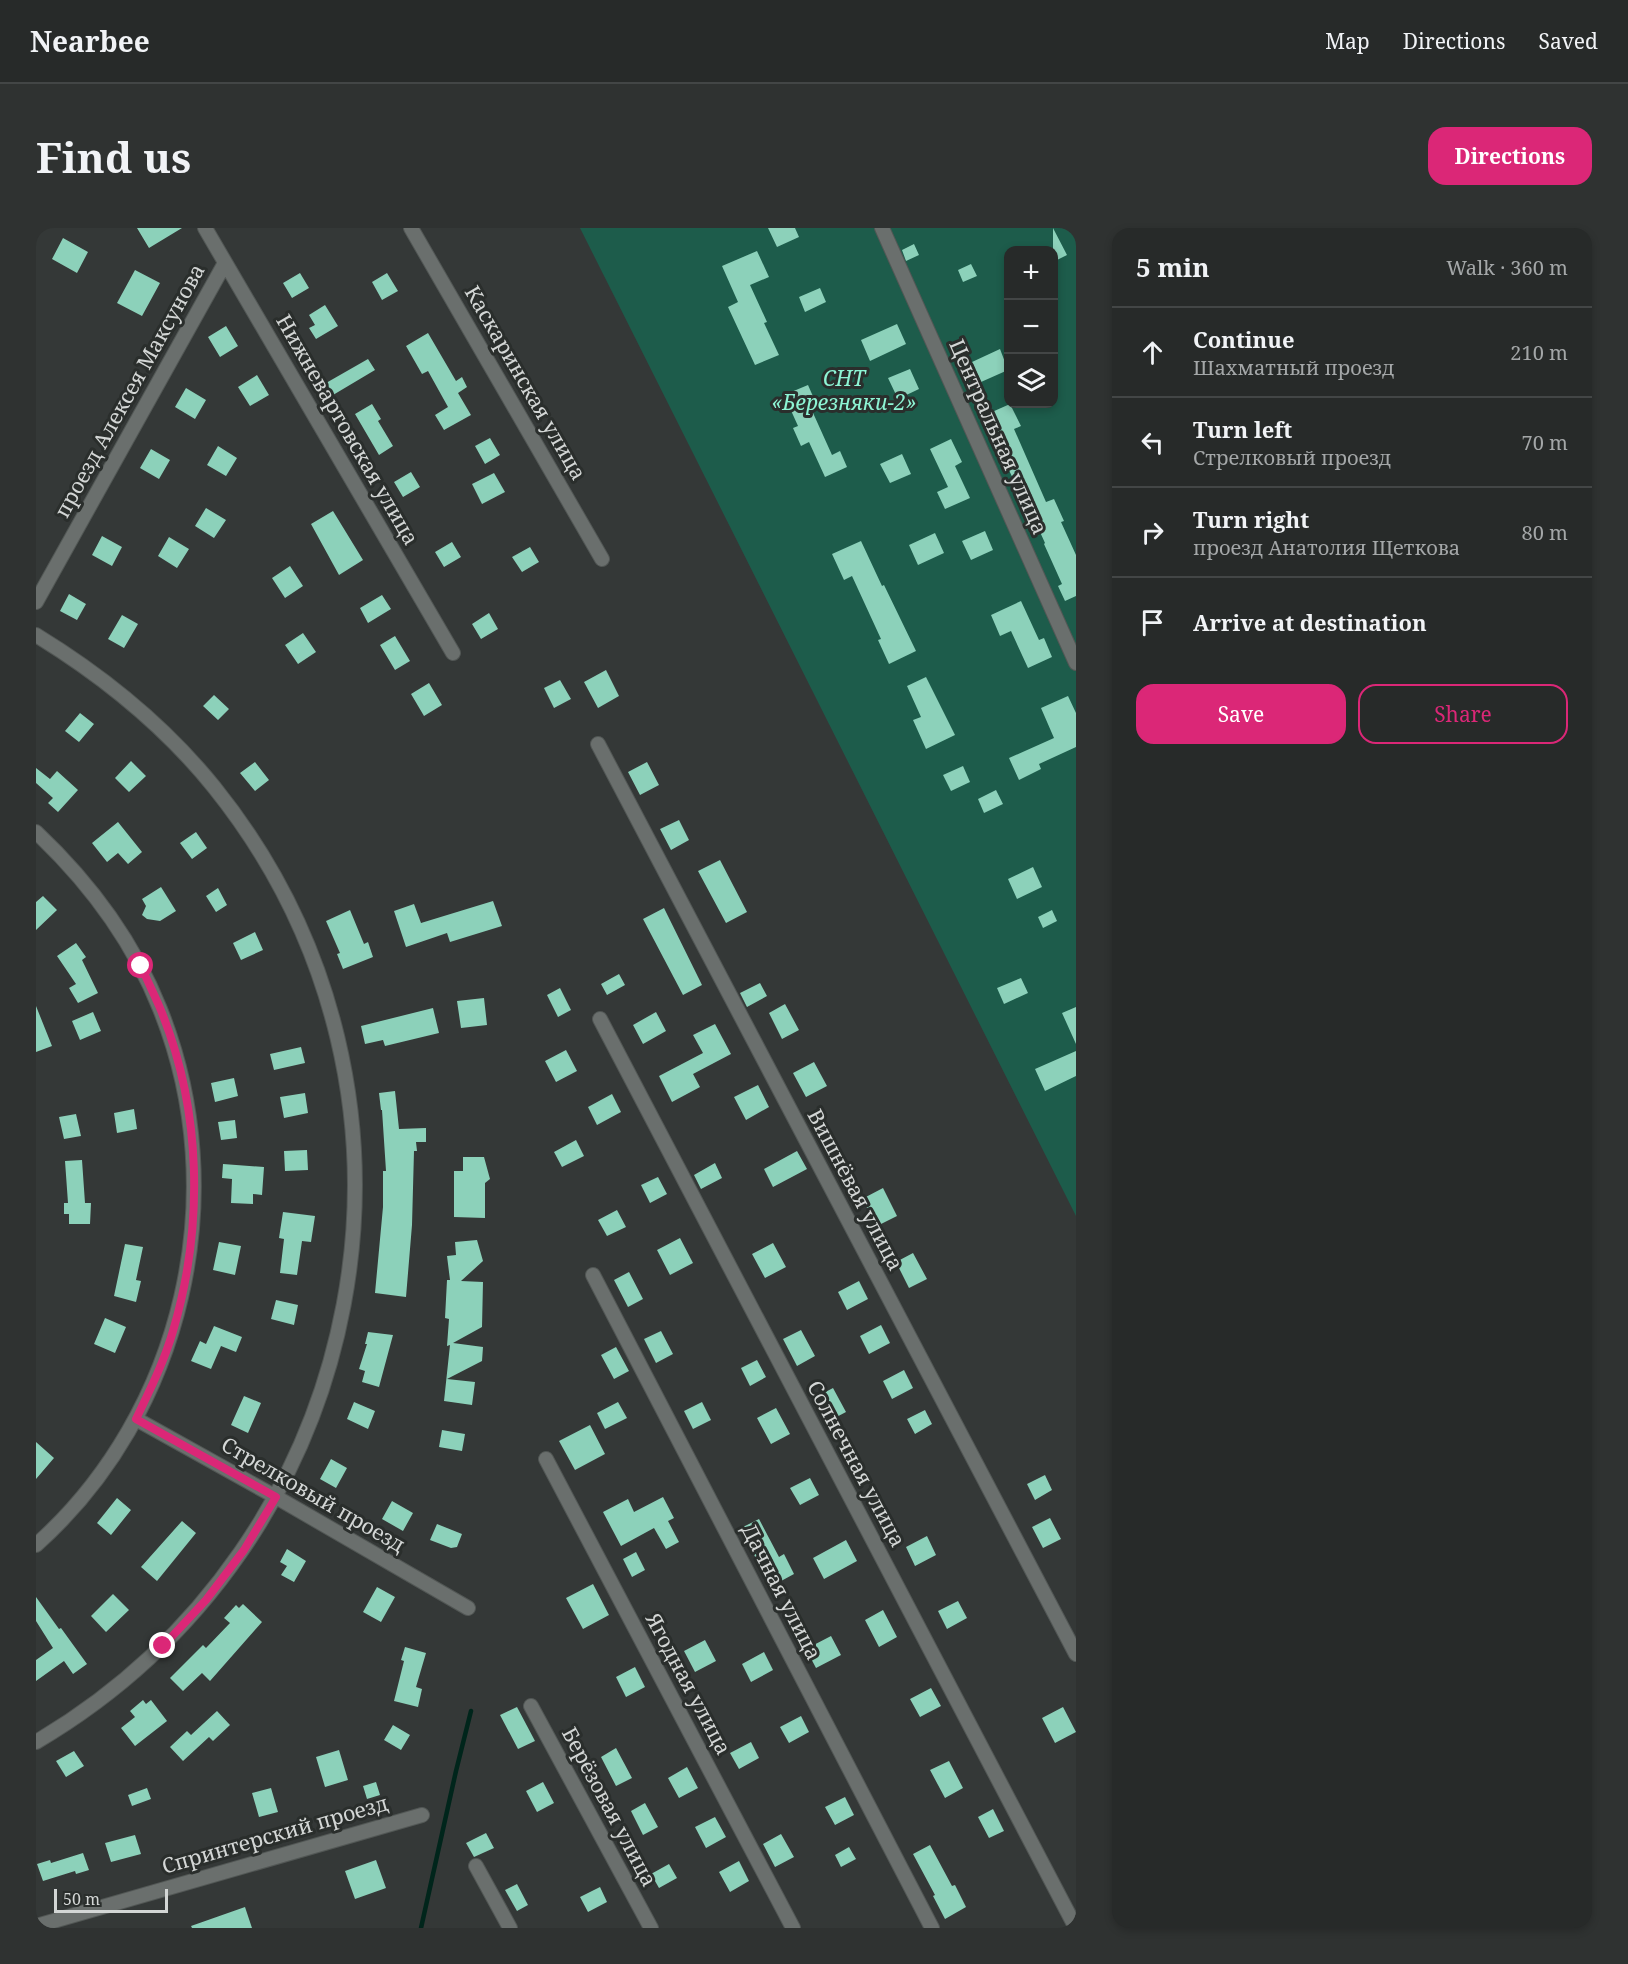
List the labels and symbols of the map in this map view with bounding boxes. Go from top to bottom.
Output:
street label: проезд Алексея Максунова [48,259,211,522]
street label: Каскаринская улица [459,280,593,485]
street label: Нижневартовская улица [270,309,425,550]
street label: Центральная улица [943,335,1055,539]
park label: СНТ «Березняки-2» [772,364,916,416]
route start [127,952,153,978]
street label: Вишнёвая улица [802,1104,910,1275]
street label: Солнечная улица [801,1375,913,1552]
street label: Стрелковый проезд [216,1430,411,1558]
street label: Дачная улица [736,1519,828,1664]
street label: Ягодная улица [639,1607,738,1760]
route end [149,1632,175,1658]
street label: Берёзовая улица [556,1722,664,1891]
street label: Спринтерский проезд [158,1788,391,1880]
scale bar [54,1886,168,1914]

